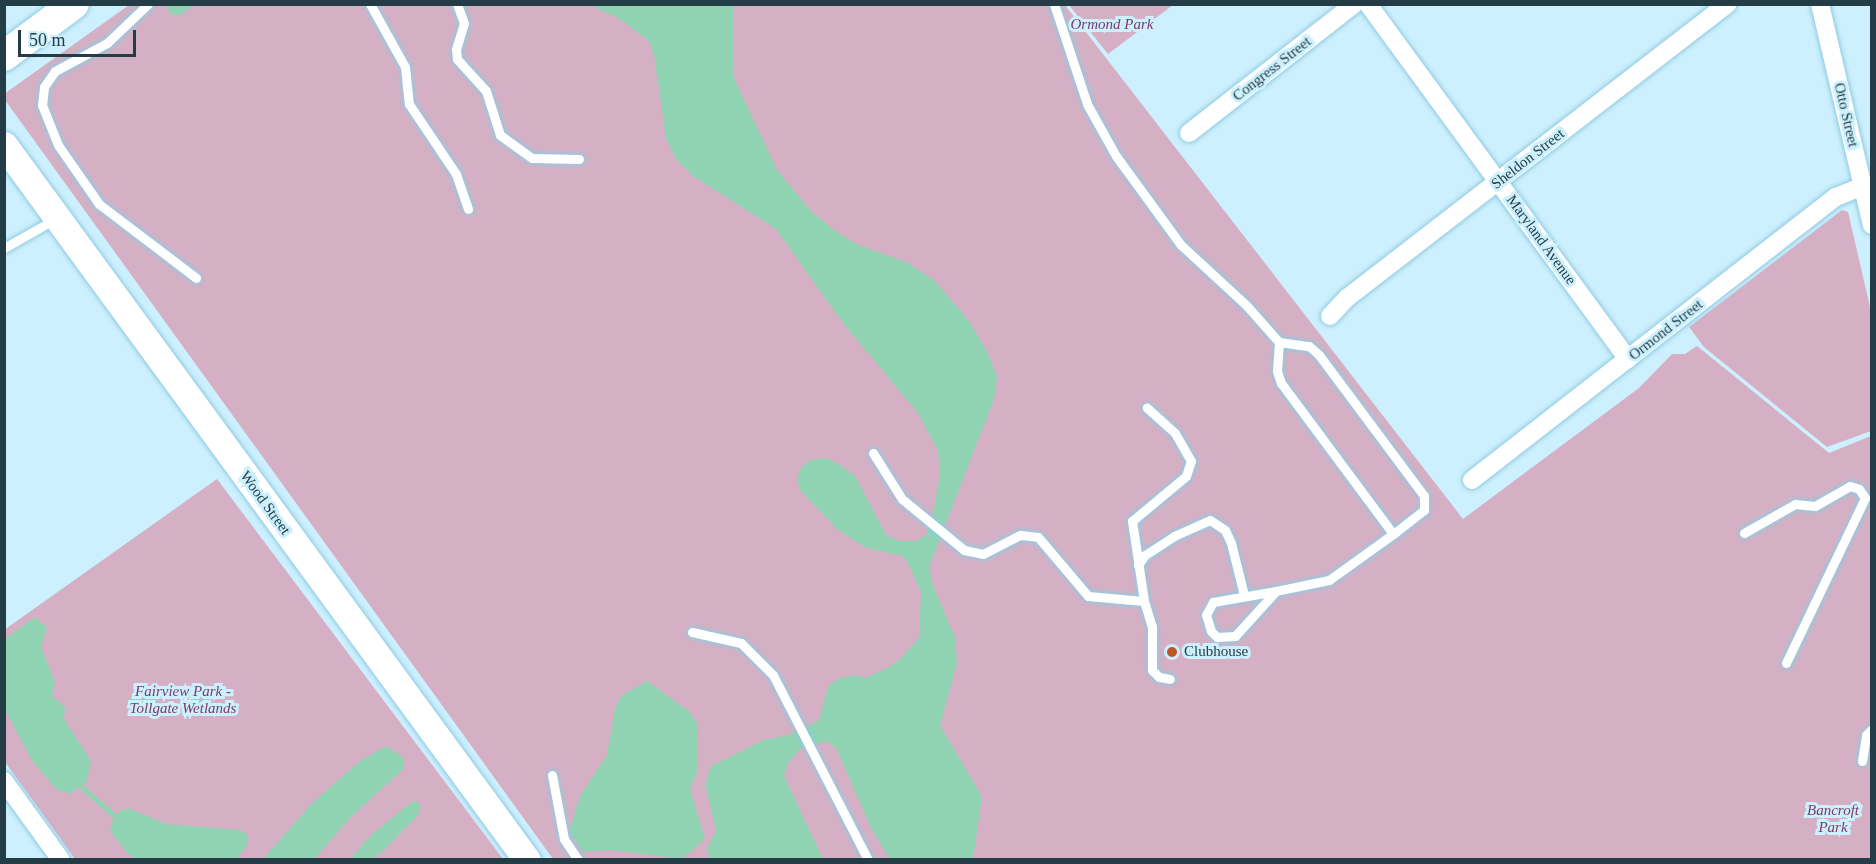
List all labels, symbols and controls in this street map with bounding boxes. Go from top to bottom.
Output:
park label: Ormond Park [1071,16,1153,34]
scale bar [21,18,140,56]
text: 50 m [29,30,66,50]
street label: Congress Street [1229,33,1315,105]
street label: Otto Street [1830,81,1862,149]
street label: Sheldon Street [1488,125,1568,193]
street label: Maryland Avenue [1502,191,1580,289]
street label: Ormond Street [1625,296,1707,364]
street label: Wood Street [236,468,294,538]
place label: Clubhouse [1184,643,1248,661]
marker: Clubhouse [1165,645,1179,659]
park label: Fairview Park - Tollgate Wetlands [130,682,236,717]
park label: Bancroft Park [1807,801,1859,836]

